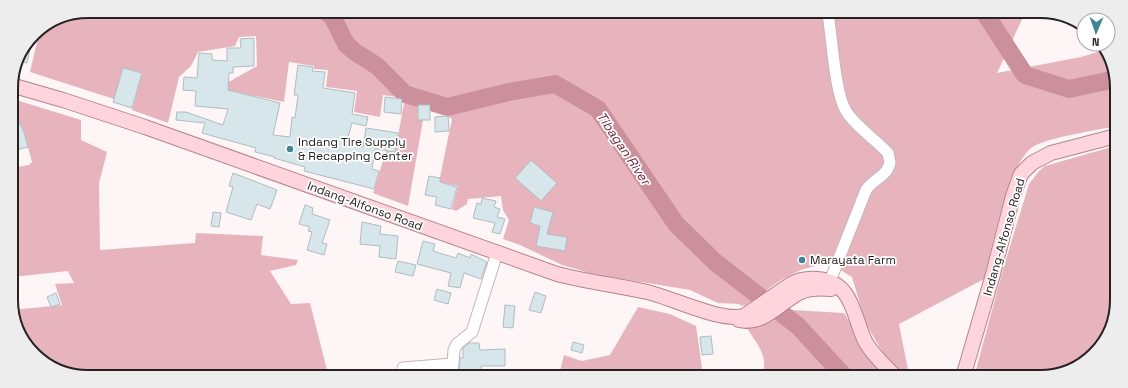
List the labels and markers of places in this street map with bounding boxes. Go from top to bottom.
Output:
place label: Indang Tire Supply & Recapping Center [298,134,413,164]
marker: Indang Tire Supply & Recapping Center [285,144,295,154]
place label: Marayata Farm [810,252,896,268]
marker: Marayata Farm [797,255,807,265]

